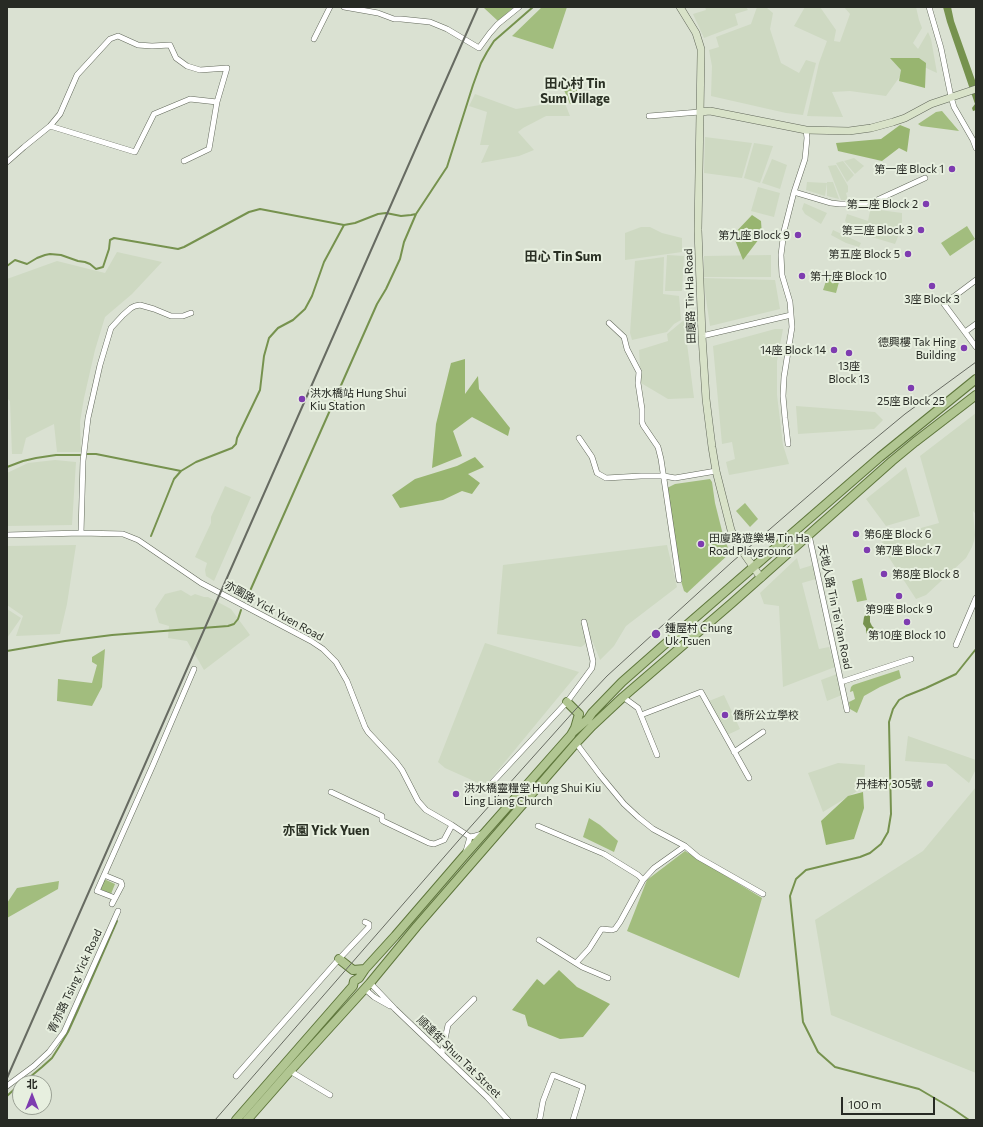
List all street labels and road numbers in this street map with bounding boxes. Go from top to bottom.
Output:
street label: 田廈路 Tin Ha Road [682,248,698,344]
street label: 天地人路 Tin Tei Yan Road [815,543,855,671]
street label: 亦園路 Yick Yuen Road [222,578,326,644]
street label: 青亦路 Tsing Yick Road [45,927,105,1035]
street label: 順達街 Shun Tat Street [414,1013,504,1101]

